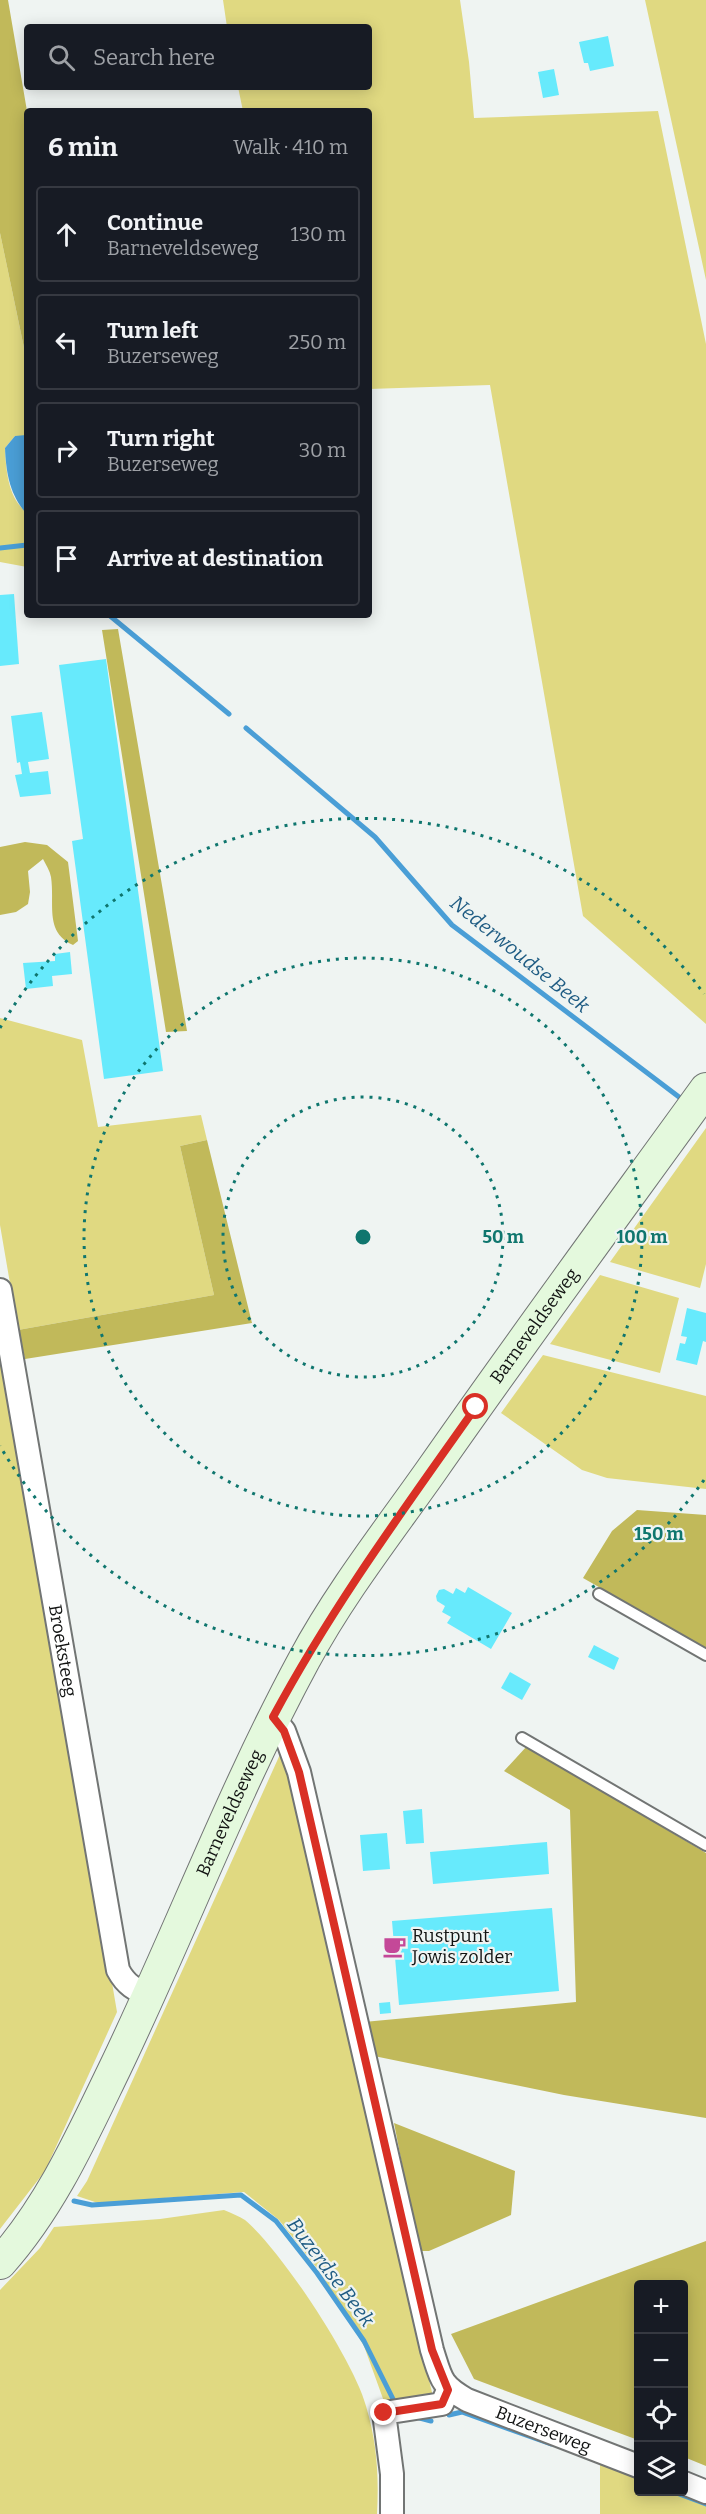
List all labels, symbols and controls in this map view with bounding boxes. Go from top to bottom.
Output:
search box [24,24,372,90]
icon: search [45,41,78,74]
text: Search here [93,44,215,71]
text: 6 min [48,132,118,163]
text: Walk · 410 m [233,135,348,159]
text: Continue [107,209,203,236]
icon: ahead [50,218,83,251]
text: 130 m [291,222,346,246]
text: Barneveldseweg [107,236,259,260]
text: Turn left [107,317,199,344]
icon: left [50,326,83,359]
text: 250 m [289,330,346,354]
text: Buzerseweg [107,344,219,368]
text: Turn right [107,425,215,452]
icon: right [50,434,83,467]
text: 30 m [299,438,346,462]
text: Buzerseweg [107,452,219,476]
icon: arrive [50,542,83,575]
text: Arrive at destination [107,545,323,572]
water label: Nederwoudse Beek [446,891,595,1018]
text: 50 m [482,1226,524,1248]
text: 100 m [616,1226,668,1248]
centre of rings [353,1227,373,1247]
street label: Barneveldseweg [485,1264,583,1388]
route start [462,1393,488,1419]
text: 150 m [634,1523,684,1545]
street label: Broeksteeg [44,1603,81,1698]
street label: Barneveldseweg [192,1746,268,1880]
place label: Rustpunt Jowis zolder [411,1925,512,1968]
cafe icon: Rustpunt Jowis zolder [381,1933,407,1959]
water label: Buzerdse Beek [282,2213,380,2331]
map controls [634,2280,688,2496]
button: + [634,2280,688,2334]
button: − [634,2334,688,2388]
button: locate [634,2388,688,2442]
route end [370,2399,396,2425]
street label: Buzerseweg [492,2401,594,2458]
button: layers [634,2442,688,2496]

